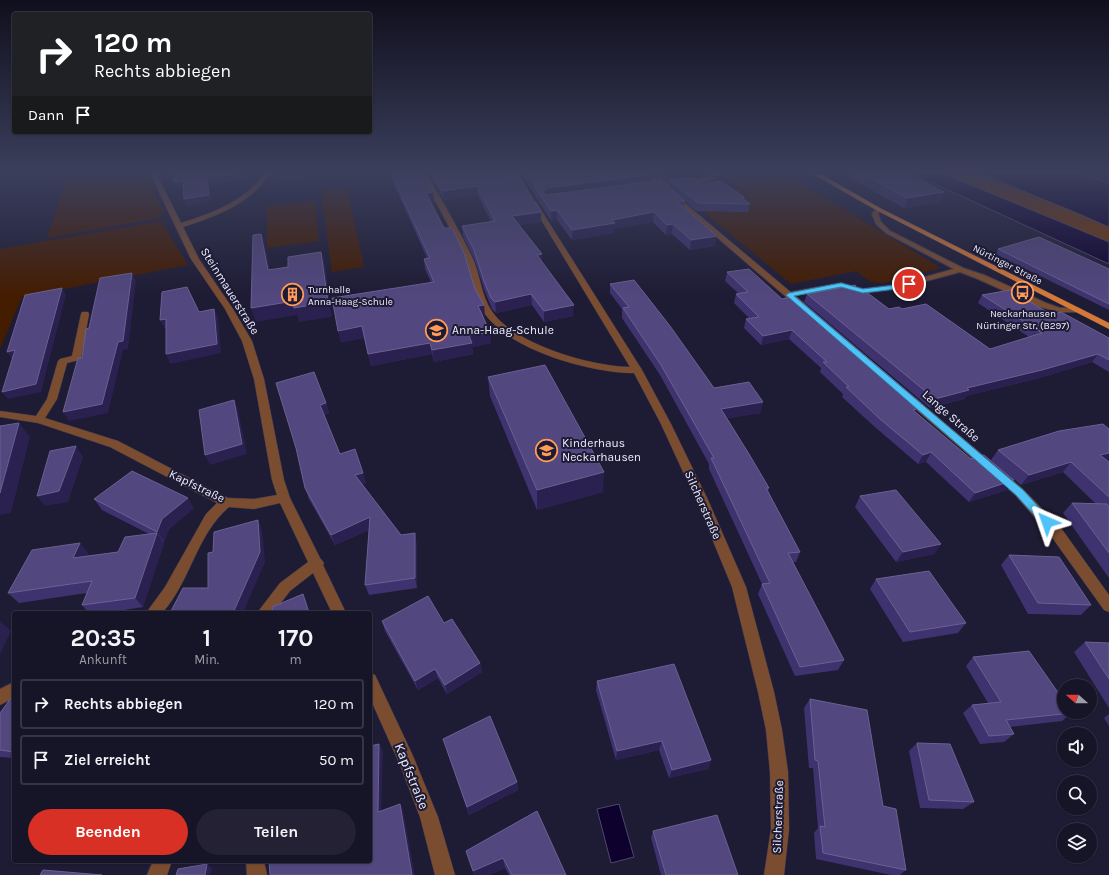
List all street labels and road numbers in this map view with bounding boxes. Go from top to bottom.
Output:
street label: Nürtinger Straße [971,242,1044,288]
street label: Steinmauerstraße [198,245,262,337]
street label: Lange Straße [919,387,983,445]
street label: Kapfstraße [167,467,227,505]
street label: Silcherstraße [682,469,724,541]
street label: Kapfstraße [391,741,433,812]
street label: Silcherstraße [770,780,786,854]

